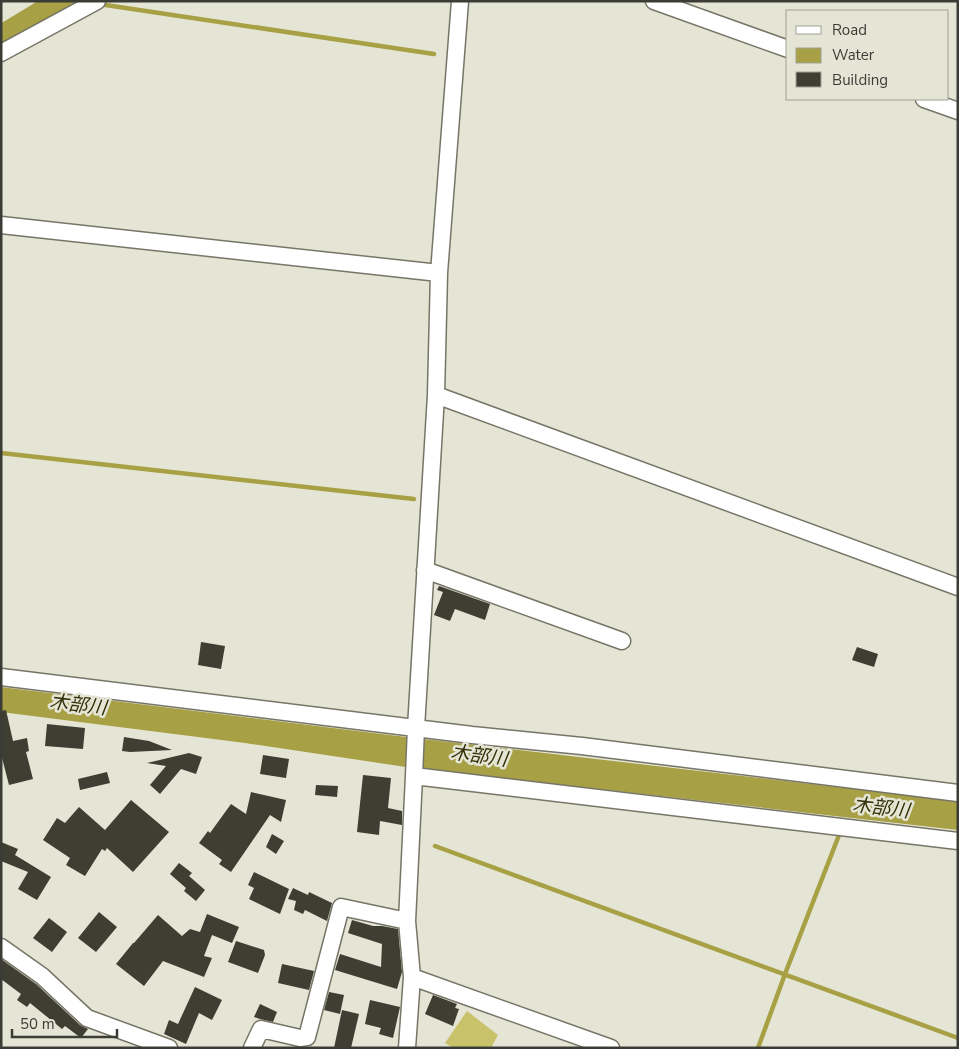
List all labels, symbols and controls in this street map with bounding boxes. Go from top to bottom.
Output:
legend [786,10,949,100]
text: Road [832,20,867,40]
text: Water [832,45,875,65]
text: Building [832,70,888,90]
water label: 木部川 [48,689,110,722]
water label: 木部川 [449,739,511,773]
water label: 木部川 [851,792,913,825]
scale bar [12,1006,118,1038]
text: 50 m [20,1014,55,1034]

